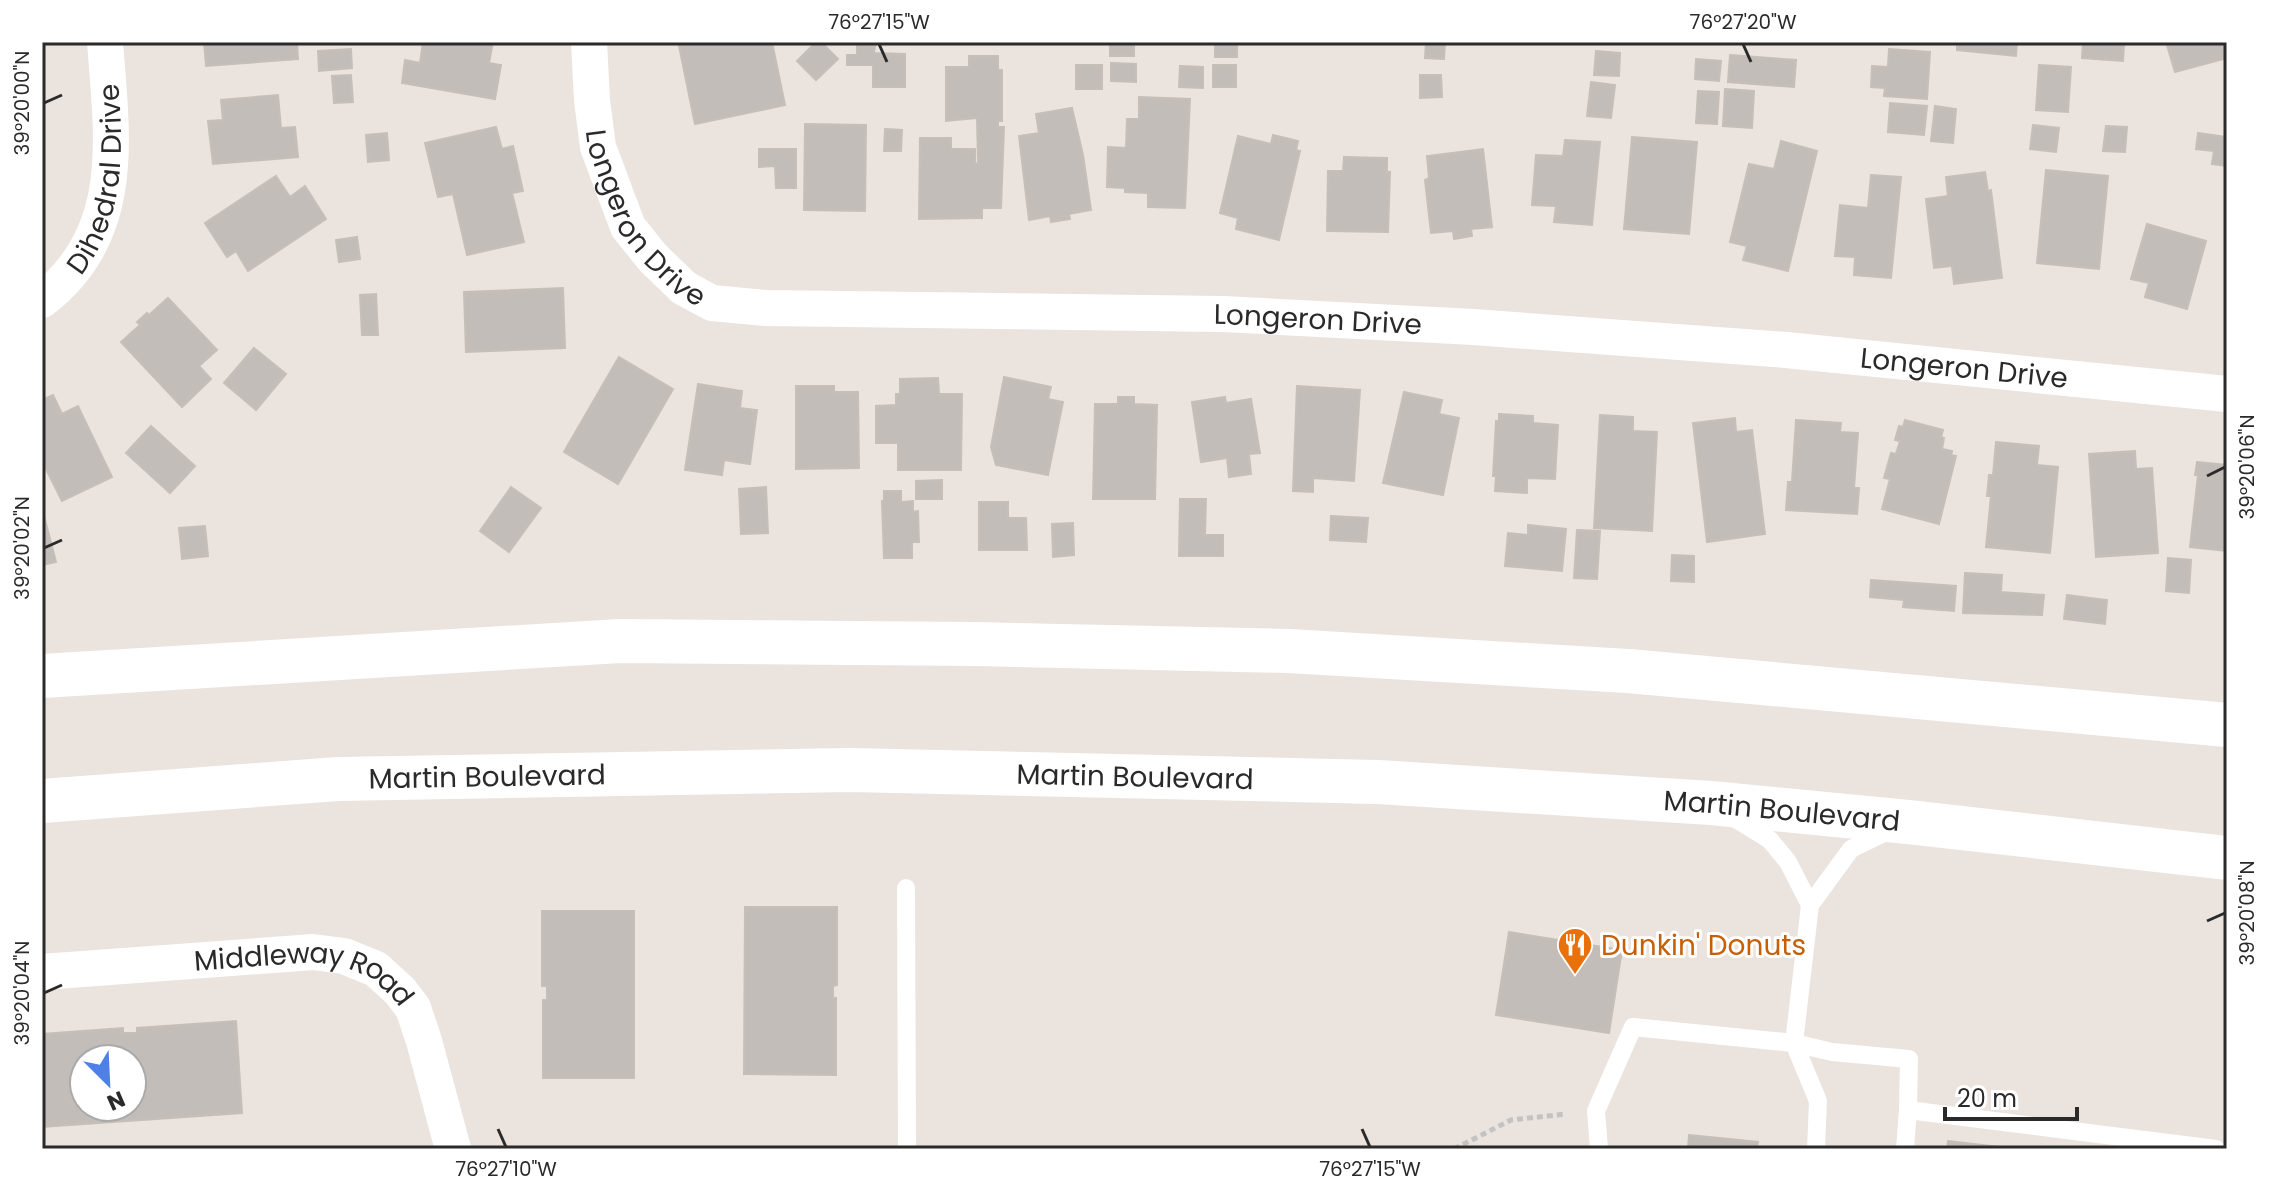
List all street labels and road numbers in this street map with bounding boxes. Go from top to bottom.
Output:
street label: Dihedral Drive [57,83,130,282]
street label: Longeron Drive [576,127,713,316]
street label: Longeron Drive [1214,294,1423,344]
street label: Longeron Drive [1858,338,2070,398]
street label: Martin Boulevard [1016,754,1254,799]
street label: Martin Boulevard [368,755,606,798]
street label: Martin Boulevard [1663,781,1902,841]
street label: Middleway Road [193,932,424,1014]

